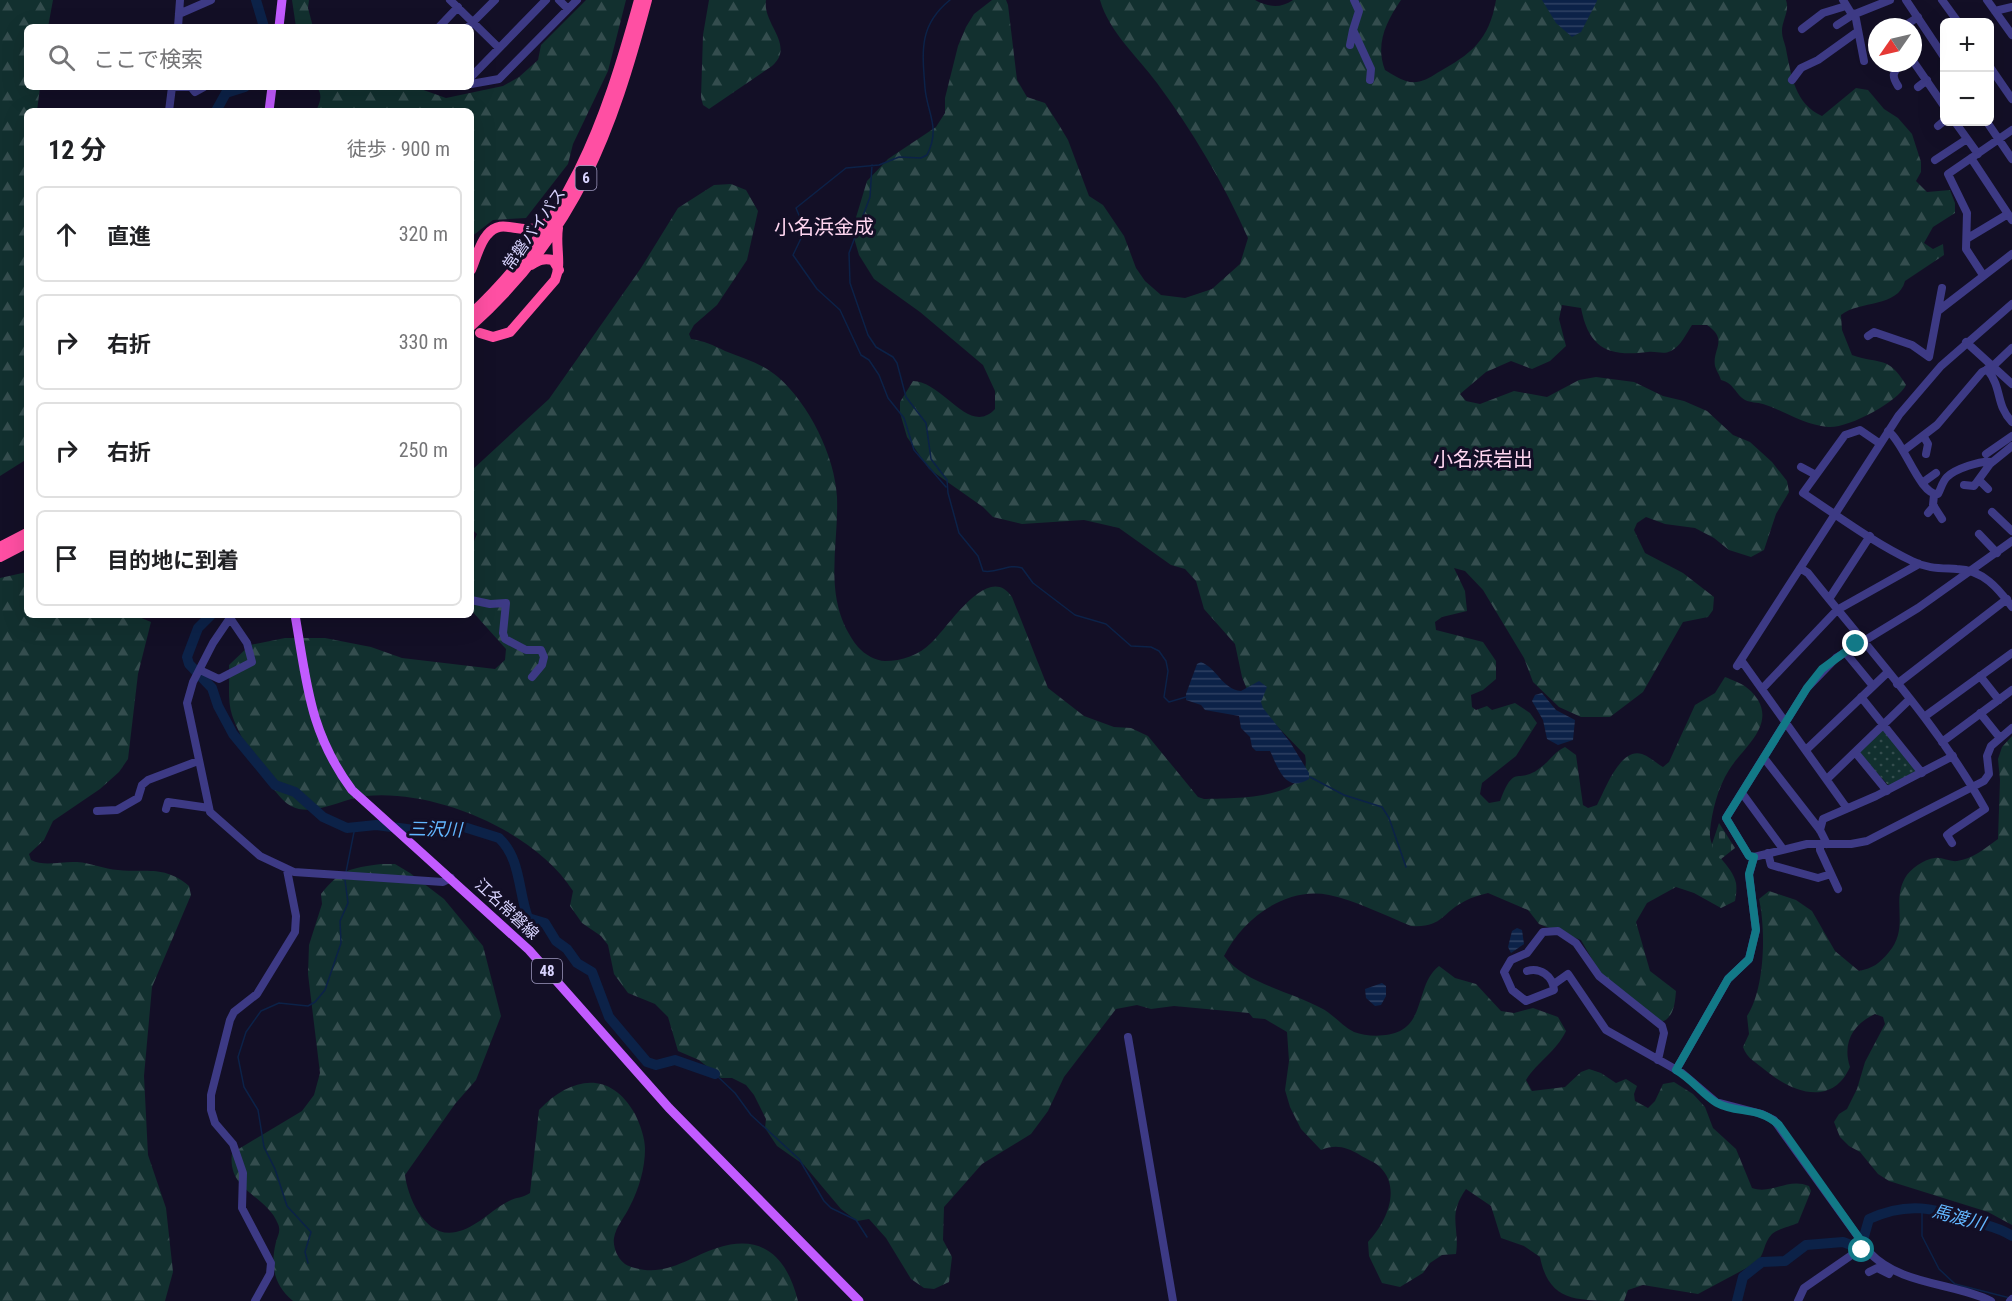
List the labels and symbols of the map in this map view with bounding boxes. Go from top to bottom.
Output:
north arrow [1868,18,1922,72]
road number: 6 [576,166,596,190]
street label: 常磐バイパス [499,184,569,274]
district label: 小名浜金成 [774,215,874,239]
district label: 小名浜岩出 [1433,447,1533,471]
route end [1842,630,1868,656]
water label: 三沢川 [408,818,464,840]
street label: 江名常磐線 [471,875,543,943]
road number: 48 [532,959,562,983]
water label: 馬渡川 [1930,1200,1990,1235]
route start [1848,1236,1874,1262]

